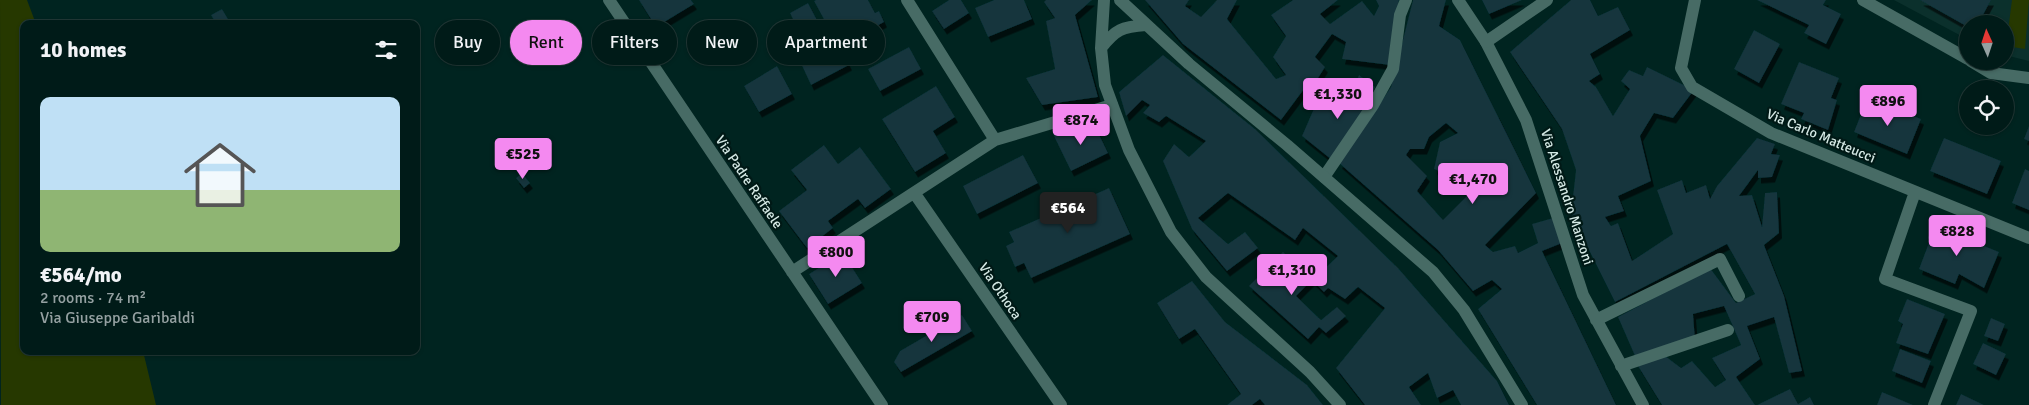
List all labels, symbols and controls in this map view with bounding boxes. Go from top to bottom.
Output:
north arrow [1959,15,2014,70]
map controls [1959,15,2014,135]
chip: Buy [435,20,500,65]
chip: Rent [510,20,582,65]
chip: Filters [592,20,677,65]
chip: New [687,20,757,65]
chip: Apartment [767,20,885,65]
icon: filters [372,36,400,64]
text: 10 homes [40,37,126,63]
pin: €1,330 [1297,78,1379,120]
button: locate [1959,80,2014,135]
text: €1,330 [1314,84,1362,104]
pin: €896 [1858,84,1918,127]
text: €896 [1871,91,1905,111]
pin: €874 [1051,104,1111,146]
street label: Via Carlo Matteucci [1764,105,1878,167]
text: €874 [1064,110,1098,130]
street label: Via Alessandro Manzoni [1537,127,1597,267]
icon: home [175,130,265,220]
street label: Via Padre Raffaele [712,132,786,232]
pin: €525 [493,138,553,180]
text: €525 [506,144,540,164]
pin: €1,470 [1432,162,1514,205]
text: €1,470 [1449,169,1497,189]
pin: €564 [1038,192,1098,234]
text: €564 [1051,198,1085,218]
pin: €828 [1927,214,1987,257]
text: €828 [1940,221,1974,241]
pin: €800 [806,236,866,278]
text: €800 [819,242,853,262]
pin: €1,310 [1251,254,1333,296]
street label: Via Othoca [975,259,1025,323]
text: €1,310 [1268,260,1316,280]
text: €564/mo [40,262,122,288]
text: 2 rooms · 74 m² [40,288,146,308]
pin: €709 [902,300,962,343]
text: €709 [915,307,949,327]
text: Via Giuseppe Garibaldi [40,308,195,328]

